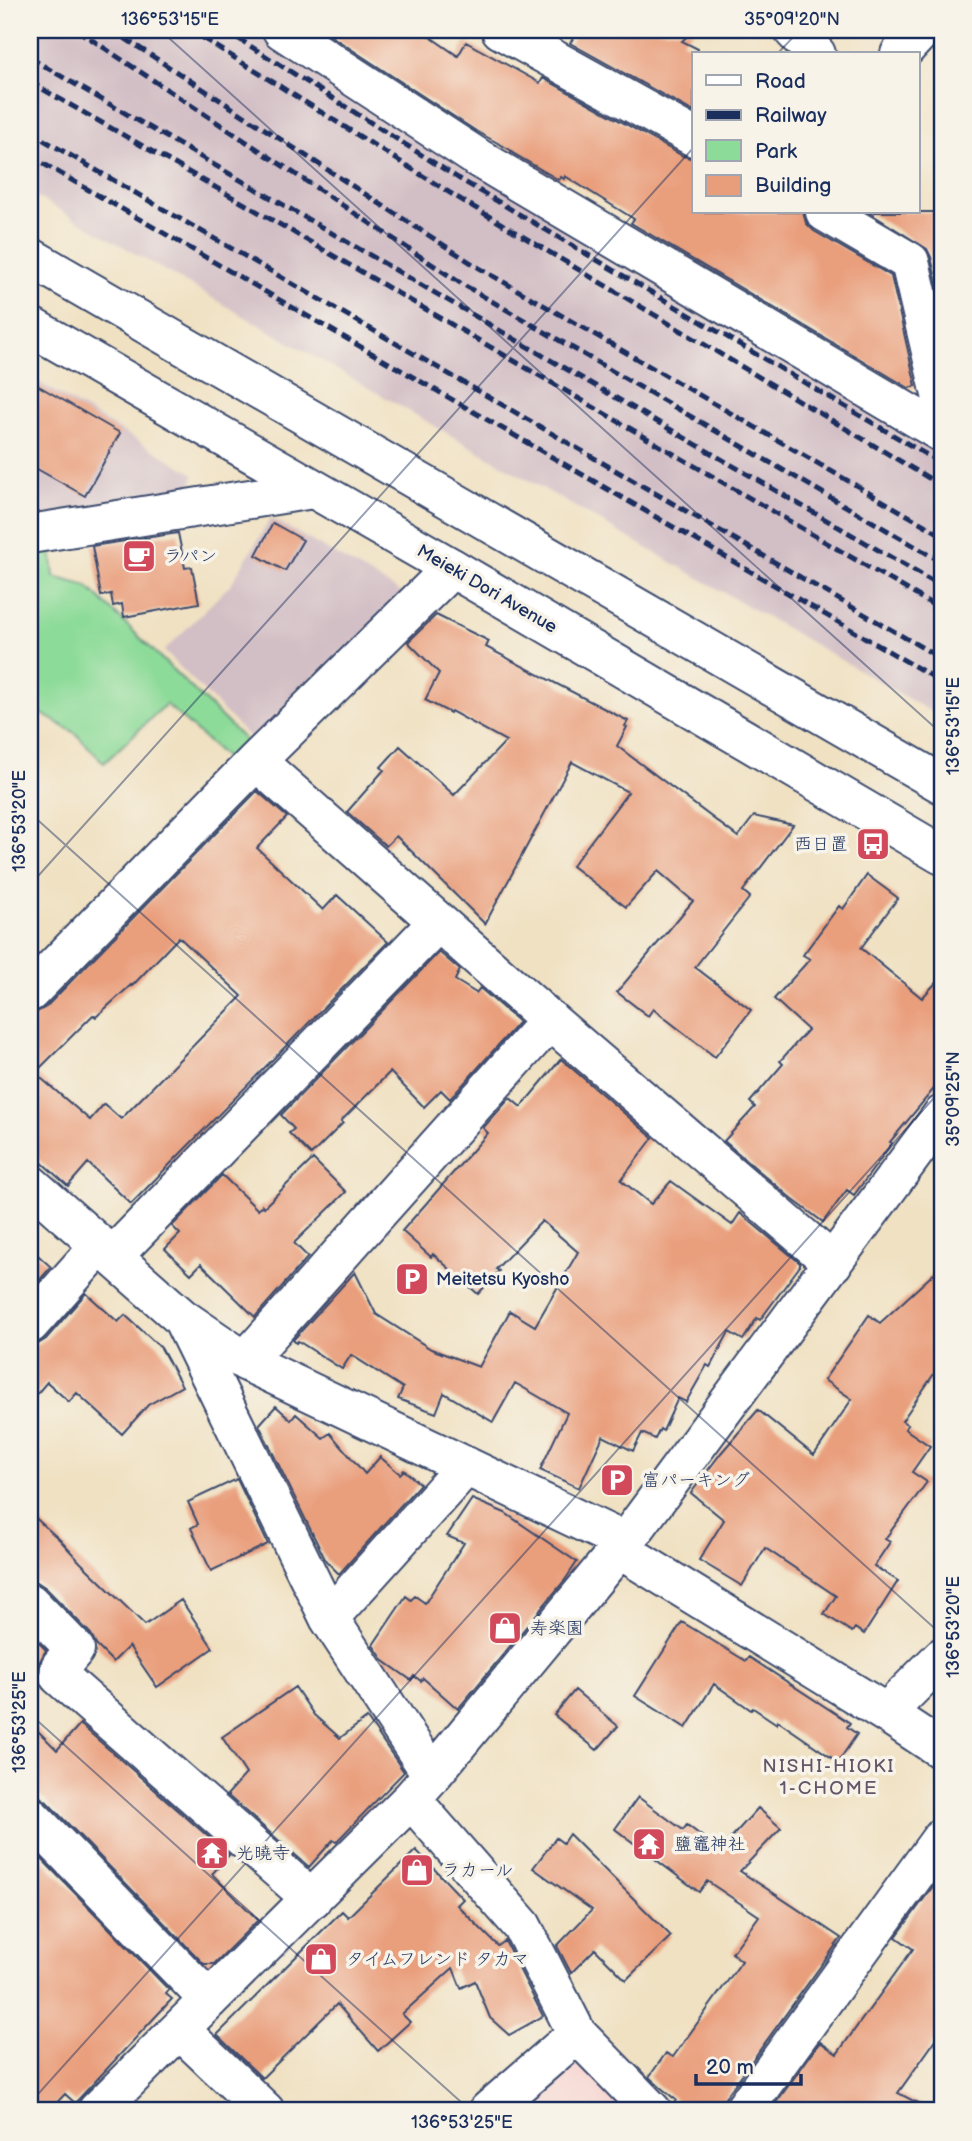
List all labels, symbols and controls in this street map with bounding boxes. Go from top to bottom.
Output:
text: 136°53'15"E [121,9,219,30]
text: 35°09'20"N [744,9,840,30]
legend [692,52,920,214]
text: Road [755,69,806,94]
text: Railway [755,103,827,128]
text: Park [755,139,798,164]
text: Building [755,173,831,198]
cafe icon: ラパン [120,537,158,575]
street label: Meieki Dori Avenue [413,540,561,638]
place label: ラパン [164,546,217,567]
text: 136°53'15"E [943,677,964,775]
text: 136°53'20"E [9,770,30,872]
bus stop icon: 西日置 [854,825,892,863]
place label: 西日置 [794,834,848,855]
text: 35°09'25"N [943,1051,964,1147]
parking icon: Meitetsu Kyosho [393,1260,431,1298]
place label: Meitetsu Kyosho [436,1269,569,1290]
parking icon: 富パーキング [598,1461,636,1499]
place label: 富パーキング [642,1470,750,1491]
text: 136°53'20"E [943,1576,964,1678]
shop icon: 寿楽園 [486,1609,524,1647]
place label: 寿楽園 [530,1618,584,1639]
text: 136°53'25"E [9,1671,30,1773]
district label: NISHI-HIOKI 1-CHOME [763,1755,895,1800]
temple icon: 鹽竈神社 [630,1825,668,1863]
temple icon: 光曉寺 [193,1834,231,1872]
place label: 鹽竈神社 [674,1834,746,1855]
place label: 光曉寺 [236,1843,290,1864]
shop icon: ラカール [398,1851,436,1889]
place label: ラカール [442,1860,513,1881]
shop icon: タイムフレンド タカマ [302,1940,340,1978]
place label: タイムフレンド タカマ [346,1949,529,1970]
scale bar [696,2043,800,2087]
text: 20 m [706,2055,754,2080]
text: 136°53'25"E [411,2112,513,2133]

